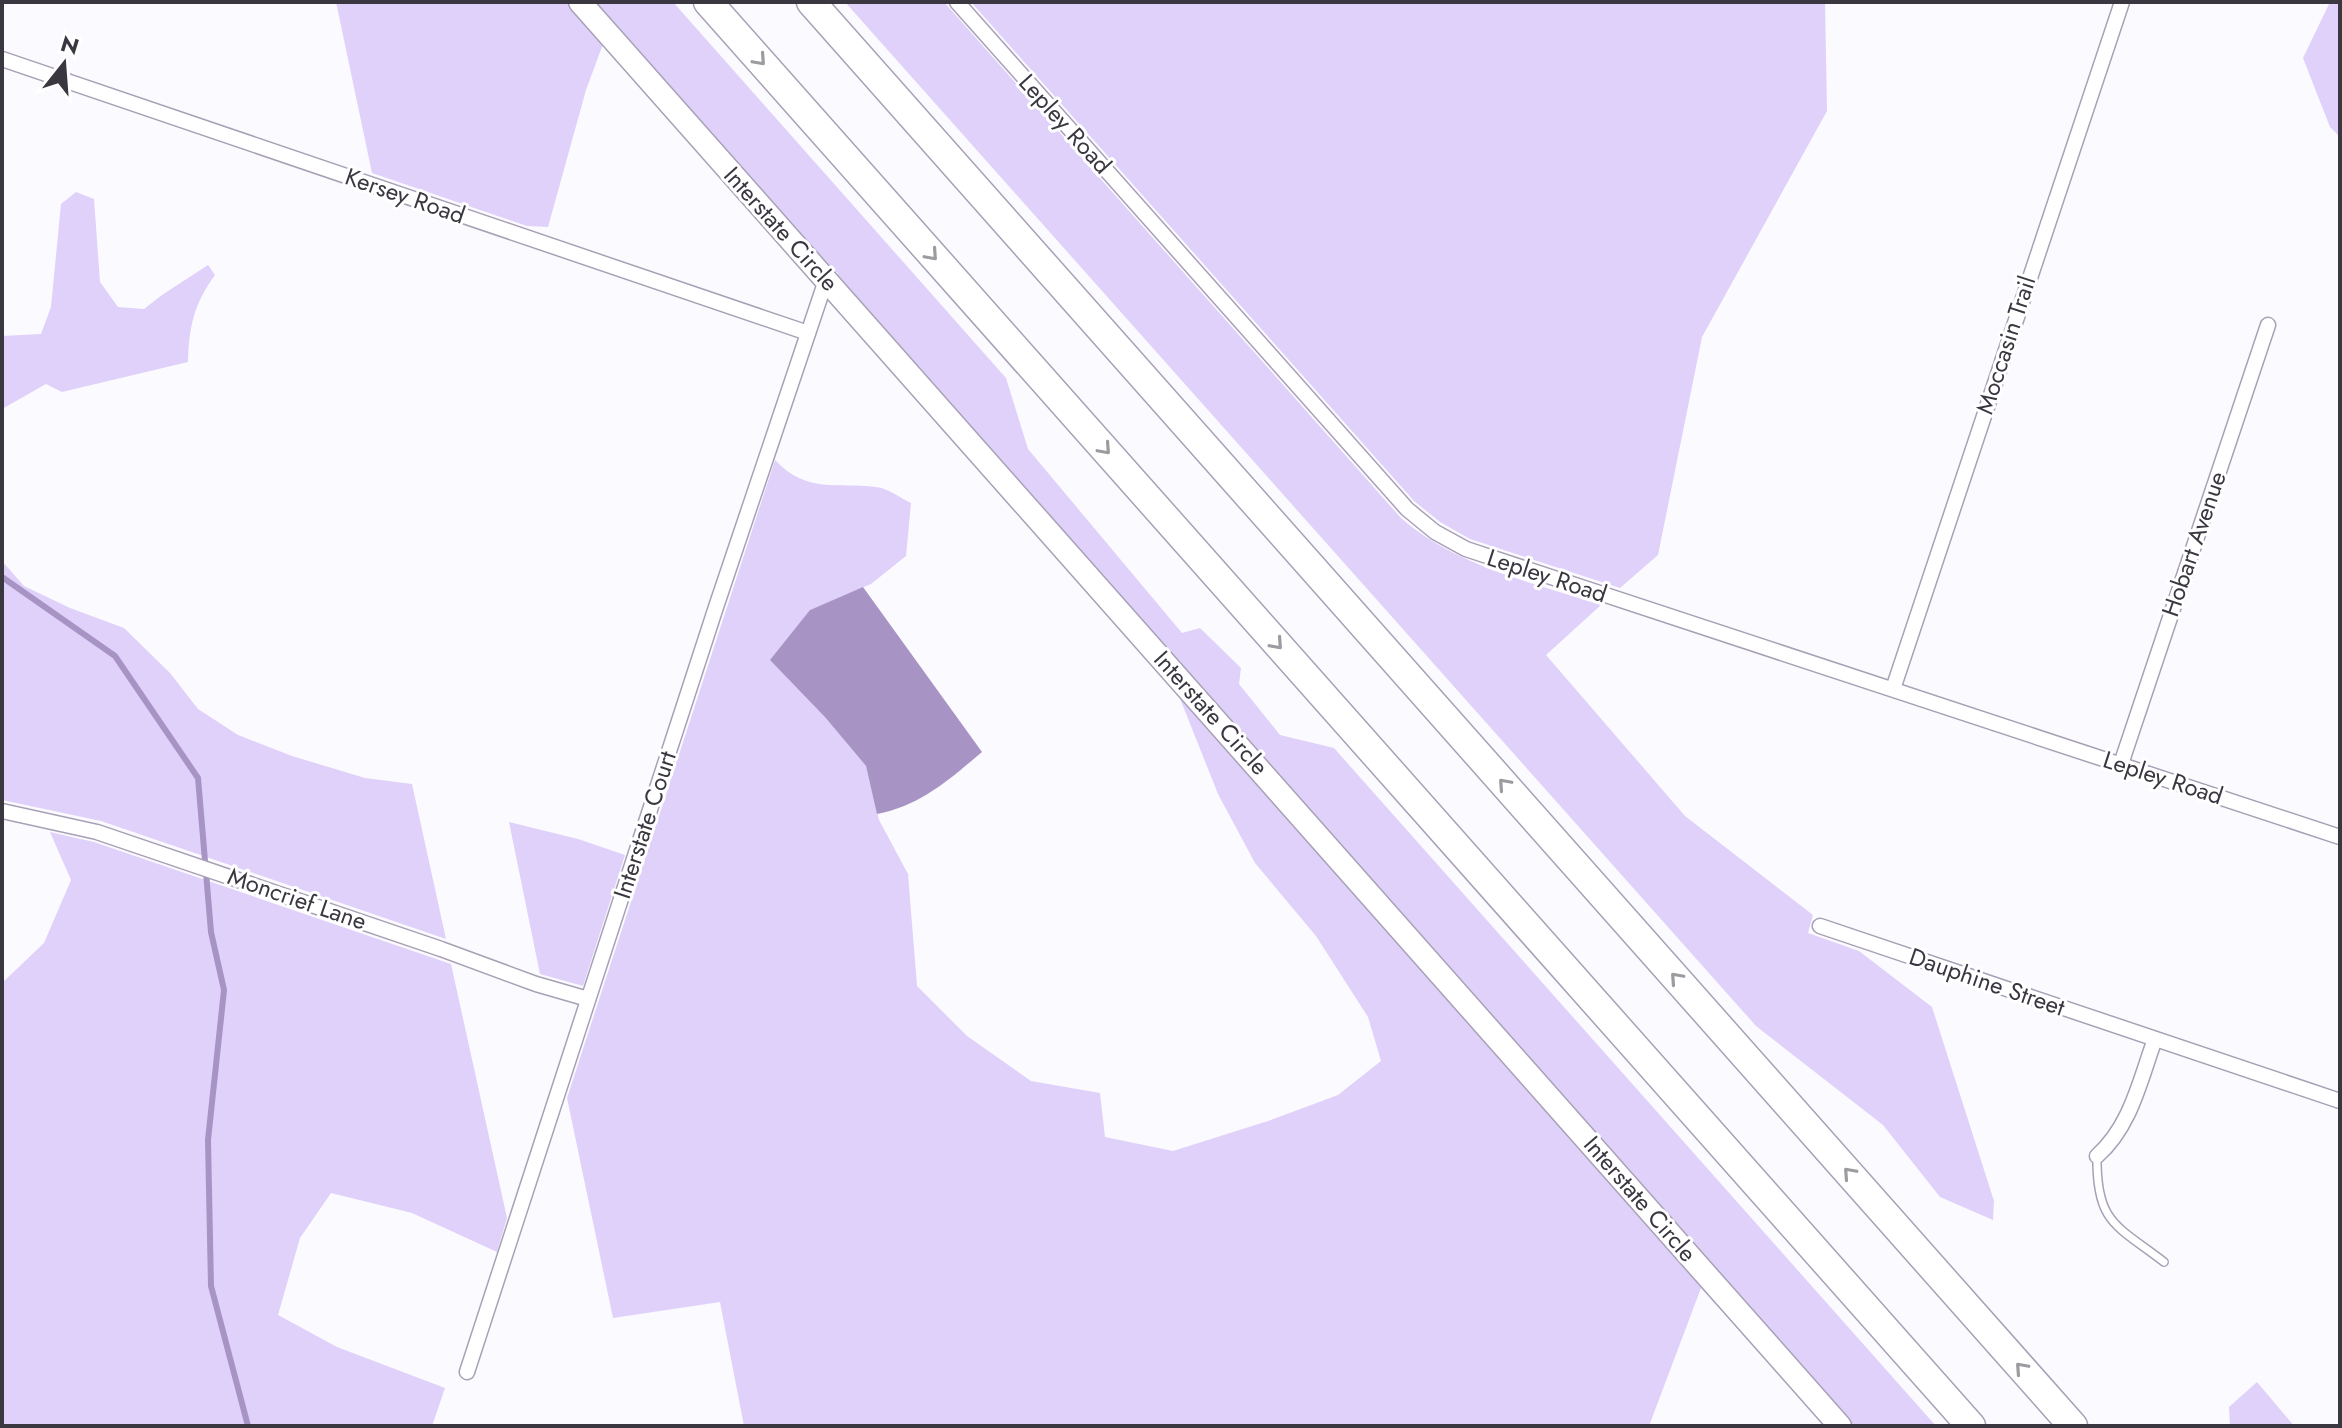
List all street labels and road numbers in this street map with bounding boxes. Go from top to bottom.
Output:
street label: Lepley Road [1011,66,1120,181]
street label: Kersey Road [341,159,470,232]
street label: Interstate Circle [716,159,847,299]
street label: Moccasin Trail [1967,271,2044,419]
street label: Hobart Avenue [2152,467,2235,621]
street label: Lepley Road [1483,540,1611,611]
street label: Interstate Circle [1146,643,1277,783]
street label: Lepley Road [2099,742,2227,813]
street label: Interstate Court [604,746,685,903]
street label: Moncrief Lane [223,858,371,939]
street label: Dauphine Street [1905,939,2070,1025]
street label: Interstate Circle [1576,1128,1705,1269]

